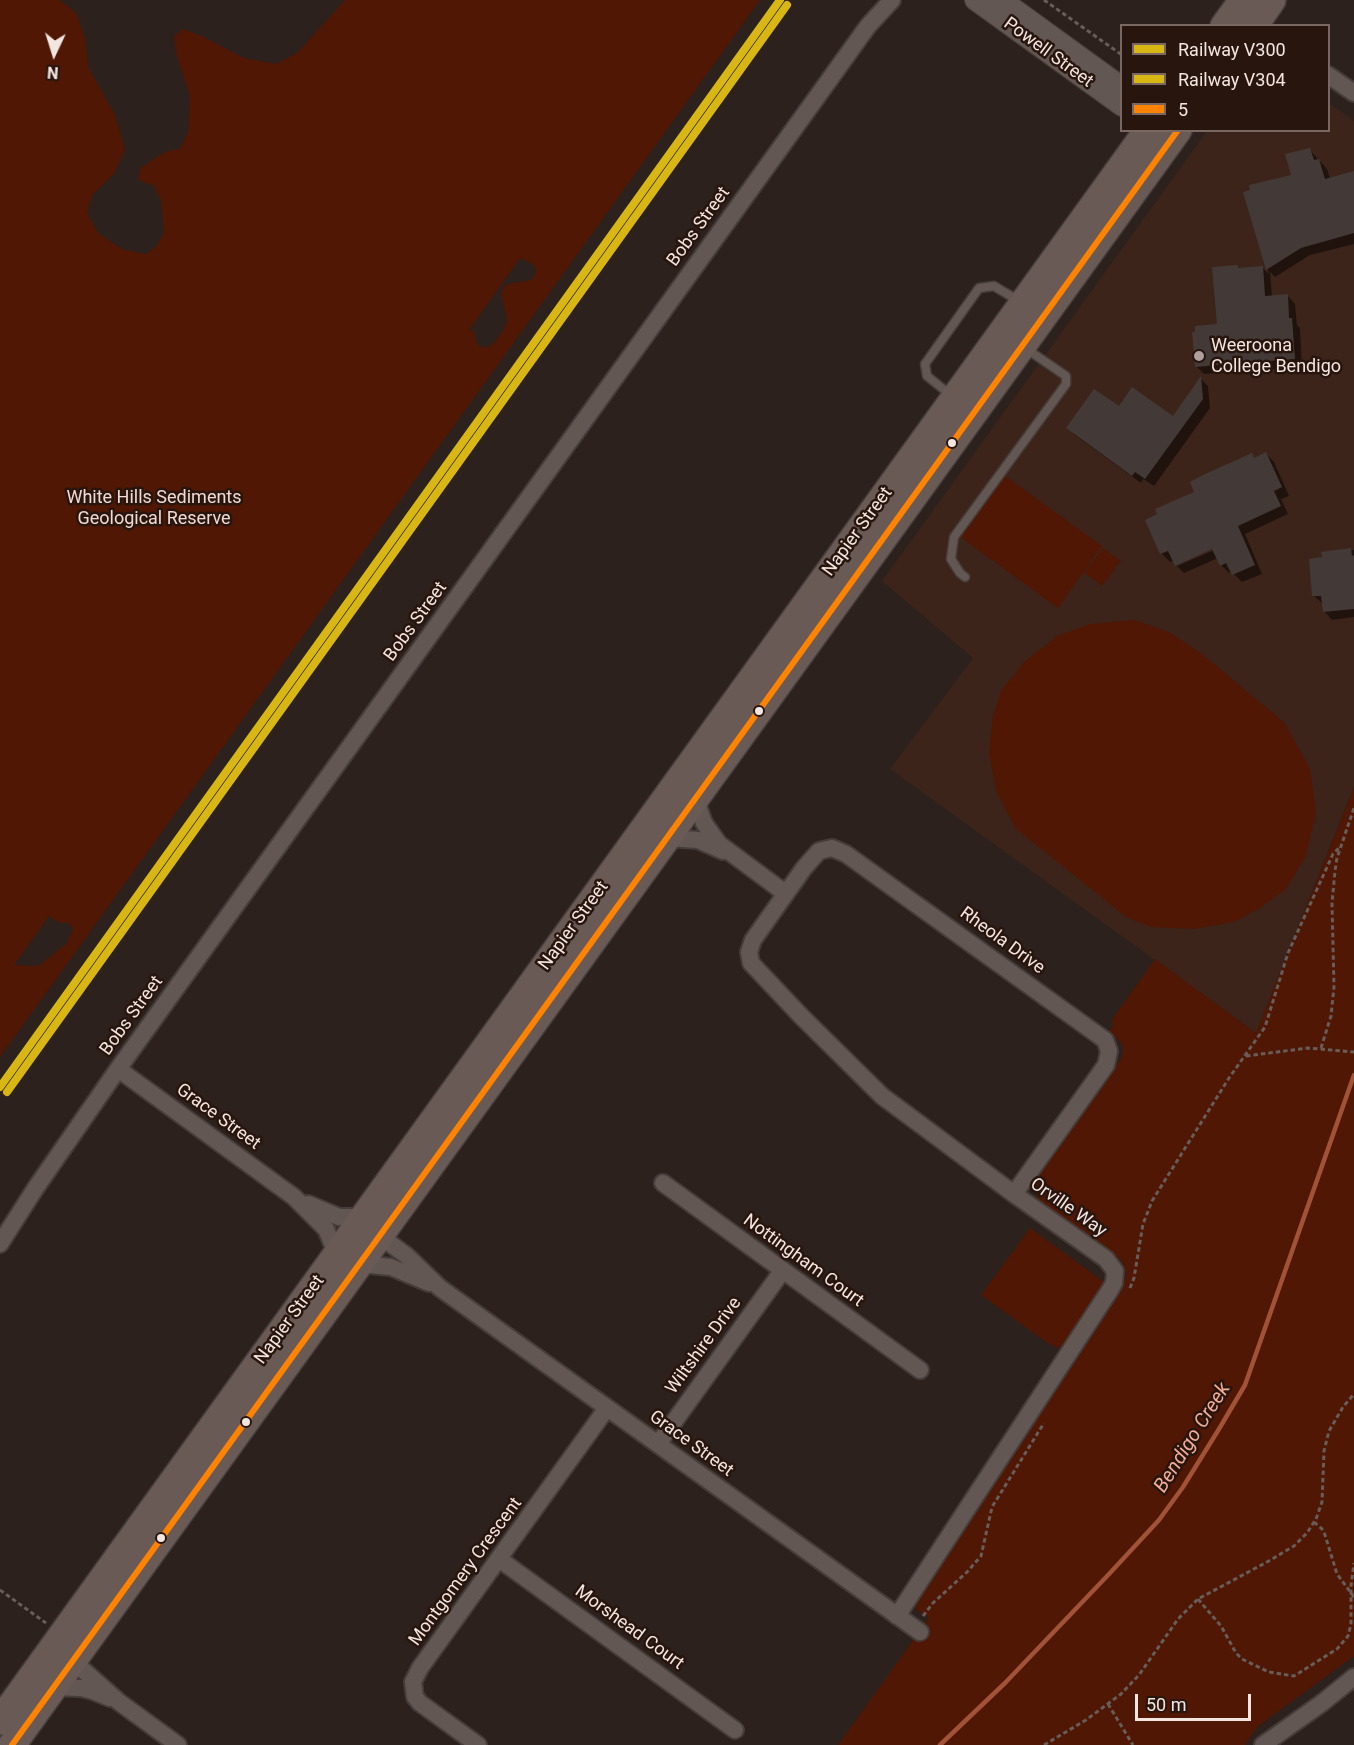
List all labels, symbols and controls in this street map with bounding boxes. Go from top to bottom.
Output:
street label: Powell Street [999,13,1097,93]
north arrow [24,24,84,84]
legend [1120,24,1330,132]
text: Railway V300 [1178,39,1286,60]
text: N [46,63,59,82]
text: Railway V304 [1178,69,1286,90]
text: 5 [1178,99,1188,120]
street label: Bobs Street [663,183,735,271]
place label: Weeroona College Bendigo [1211,335,1341,378]
marker: Weeroona College Bendigo [1192,349,1206,363]
unlabelled marker [946,437,958,449]
street label: Napier Street [818,483,898,581]
park label: White Hills Sediments Geological Reserve [66,487,242,530]
street label: Bobs Street [380,578,452,666]
unlabelled marker [753,705,765,717]
street label: Napier Street [534,877,614,975]
street label: Rheola Drive [955,903,1049,979]
street label: Bobs Street [96,972,168,1060]
street label: Grace Street [172,1079,264,1155]
street label: Orville Way [1026,1174,1110,1242]
street label: Nottingham Court [739,1210,867,1312]
street label: Napier Street [250,1271,330,1369]
street label: Wiltshire Drive [662,1293,746,1399]
water label: Bendigo Creek [1150,1379,1236,1497]
street label: Grace Street [645,1406,737,1482]
unlabelled marker [240,1416,252,1428]
street label: Montgomery Crescent [405,1494,527,1650]
unlabelled marker [155,1532,167,1544]
street label: Morshead Court [570,1581,688,1675]
scale bar [1138,1682,1254,1720]
text: 50 m [1146,1694,1186,1715]

